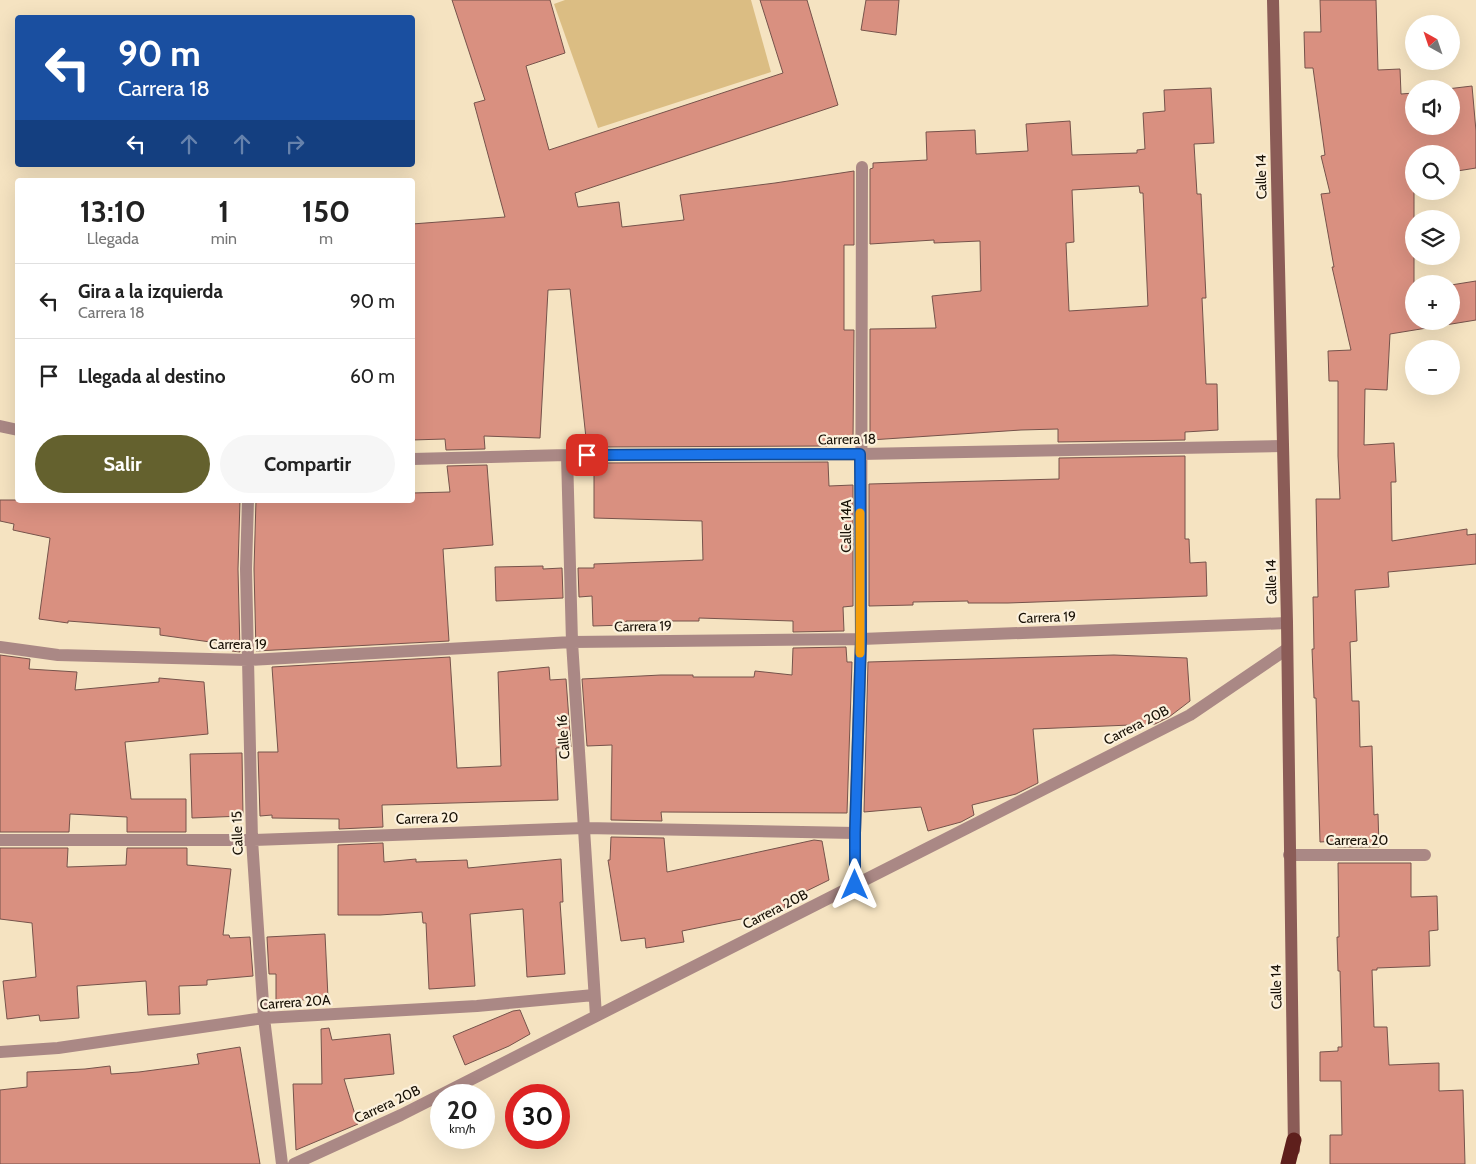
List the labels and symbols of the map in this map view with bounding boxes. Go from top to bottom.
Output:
north arrow [1405,15,1460,70]
street label: Calle 14 [1252,154,1270,200]
street label: Carrera 18 [818,429,876,449]
pin [566,434,608,476]
street label: Calle 14A [837,499,855,553]
street label: Calle 14 [1262,559,1280,605]
street label: Carrera 19 [1018,607,1076,627]
street label: Carrera 19 [614,616,672,636]
street label: Carrera 19 [209,635,267,653]
street label: Carrera 20B [1100,701,1172,749]
street label: Calle 16 [552,714,574,760]
street label: Carrera 20 [395,808,459,828]
street label: Calle 15 [227,811,247,855]
street label: Carrera 20 [1326,831,1388,849]
position arrow [828,858,880,910]
street label: Carrera 20B [739,885,811,933]
street label: Calle 14 [1267,964,1285,1010]
street label: Carrera 20A [259,991,331,1013]
street label: Carrera 20B [351,1081,423,1127]
speed limit sign: 30 [505,1084,570,1149]

